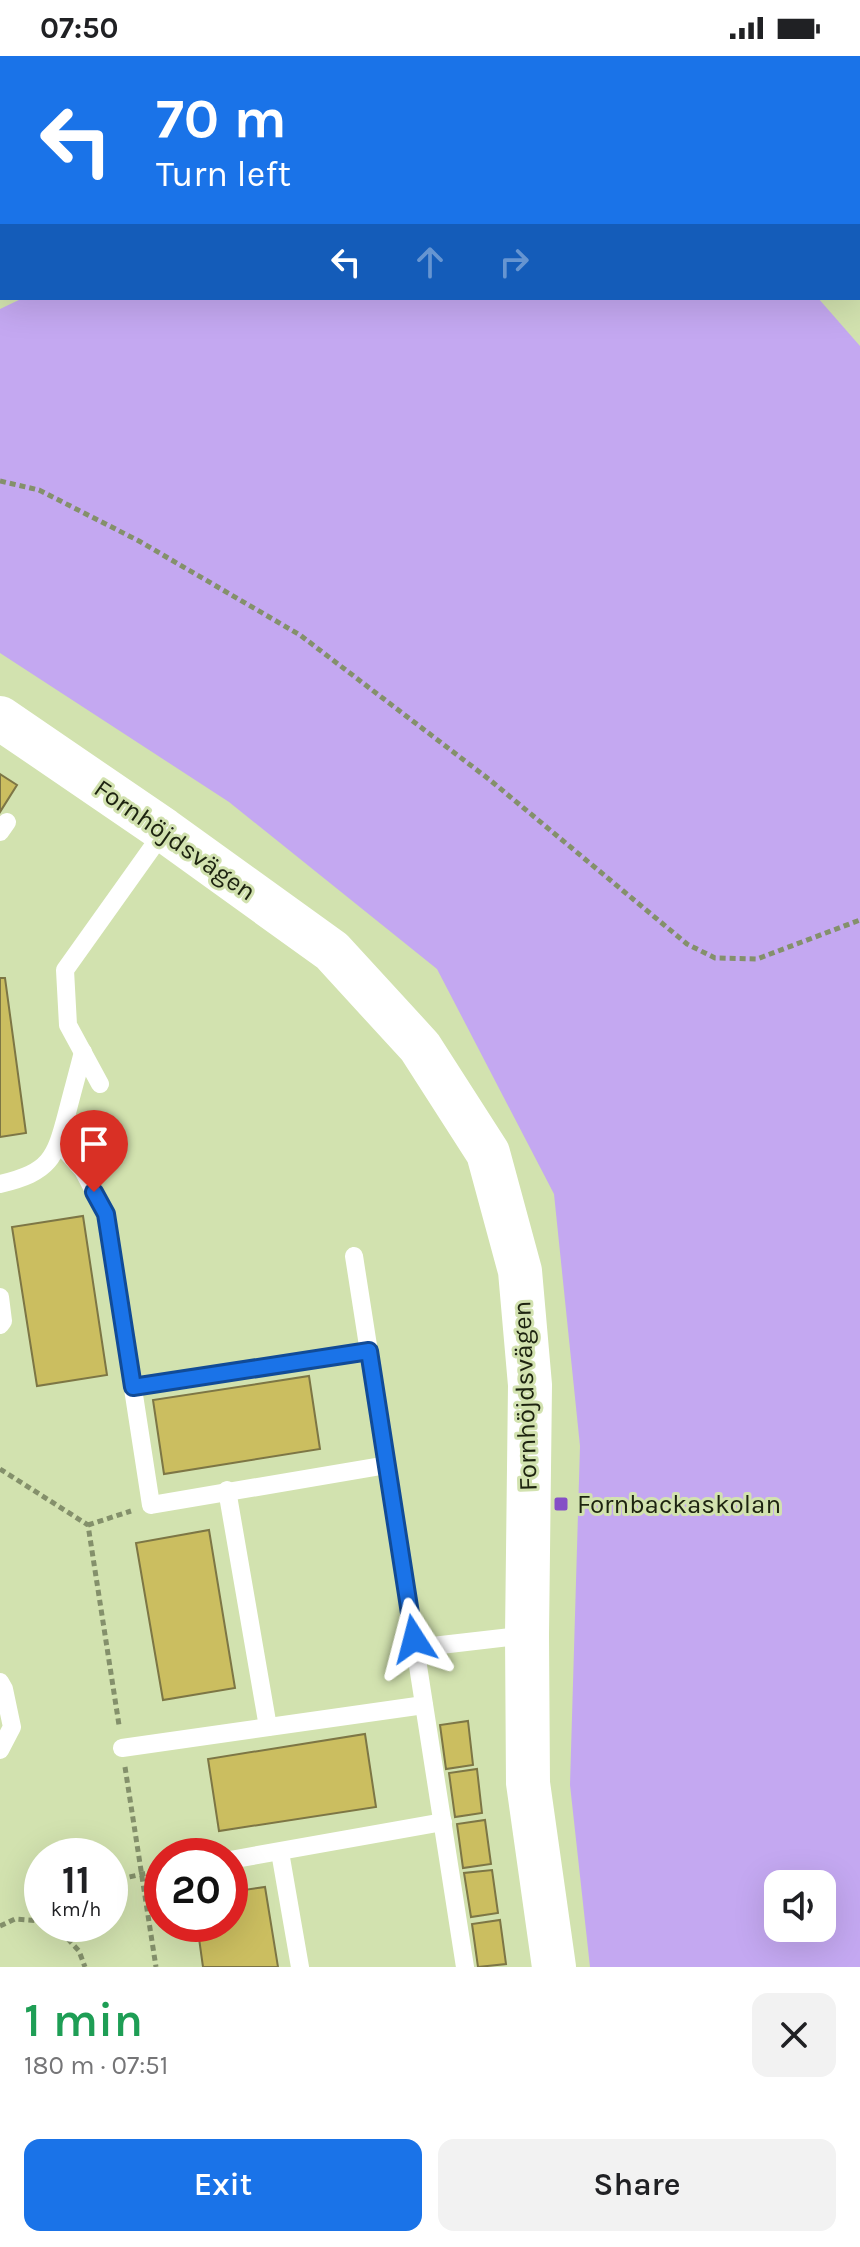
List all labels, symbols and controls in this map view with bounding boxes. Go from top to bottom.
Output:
text: 07:50 [40,10,118,46]
text: 70 m [156,86,287,151]
icon: left [24,88,128,192]
text: Turn left [156,153,291,195]
icon: left [324,240,368,284]
icon: ahead [408,240,452,284]
icon: right [492,240,536,284]
street label: Fornhöjdsvägen [88,773,262,907]
pin [60,1110,128,1192]
icon: arrive [72,1122,116,1166]
street label: Fornhöjdsvägen [506,1300,544,1492]
place label: Fornbackaskolan [577,1489,781,1520]
marker: Fornbackaskolan [552,1495,570,1513]
position arrow [372,1597,456,1681]
speed limit sign: 20 [144,1838,248,1942]
text: 11 [62,1856,90,1903]
map controls [764,1870,836,1942]
button: sound [764,1870,836,1942]
text: km/h [51,1898,101,1921]
text: 1 min [24,1992,143,2048]
button: close [752,1993,836,2077]
text: 180 m · 07:51 [24,2050,168,2081]
button: Exit [24,2139,422,2231]
button: Share [438,2139,836,2231]

